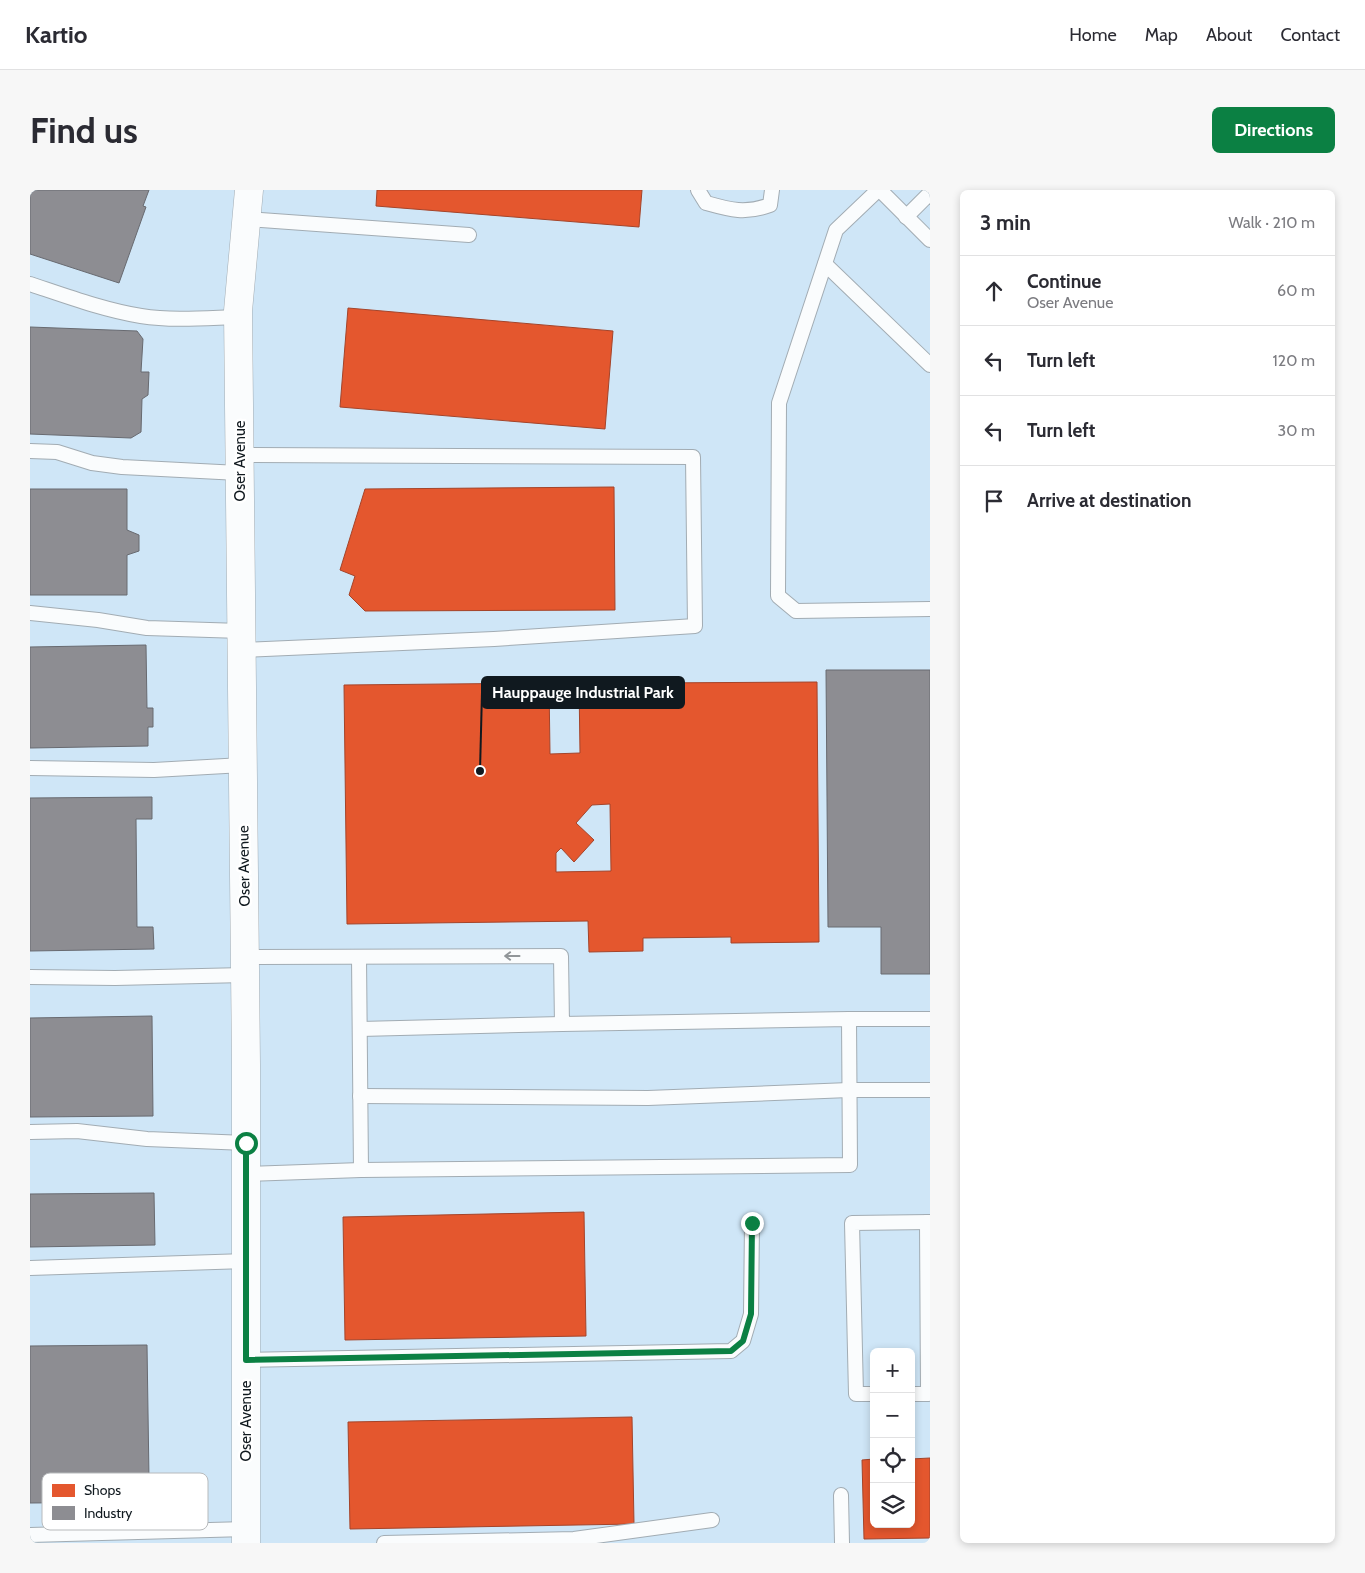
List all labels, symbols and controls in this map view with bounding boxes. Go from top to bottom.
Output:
text: Kartio [25,20,88,49]
text: Home [1069,24,1117,46]
text: Map [1145,24,1178,46]
text: About [1206,24,1252,46]
text: Contact [1280,24,1340,46]
button: Directions [1212,107,1335,153]
text: Find us [30,109,138,152]
text: 3 min [980,210,1031,235]
text: Walk · 210 m [1228,213,1315,232]
text: Continue [1027,270,1101,293]
icon: ahead [980,277,1008,305]
text: 60 m [1277,281,1315,300]
text: Oser Avenue [1027,293,1113,312]
icon: left [980,347,1008,375]
text: Turn left [1027,349,1095,372]
text: 120 m [1273,351,1315,370]
icon: left [980,417,1008,445]
text: Turn left [1027,419,1095,442]
street label: Oser Avenue [231,420,249,502]
text: 30 m [1278,421,1315,440]
icon: arrive [980,487,1008,515]
text: Arrive at destination [1027,489,1191,512]
callout: Hauppauge Industrial Park [482,677,684,708]
text: Hauppauge Industrial Park [492,683,674,702]
street label: Oser Avenue [234,825,254,907]
one-way arrow [505,951,521,961]
route start [235,1132,258,1155]
route end [741,1212,764,1235]
map controls [870,1348,915,1528]
button: + [870,1348,915,1393]
street label: Oser Avenue [237,1380,255,1462]
button: − [870,1393,915,1438]
button: locate [870,1438,915,1483]
legend [42,1473,208,1530]
text: Shops [84,1481,121,1499]
button: layers [870,1483,915,1528]
text: Industry [84,1504,132,1522]

